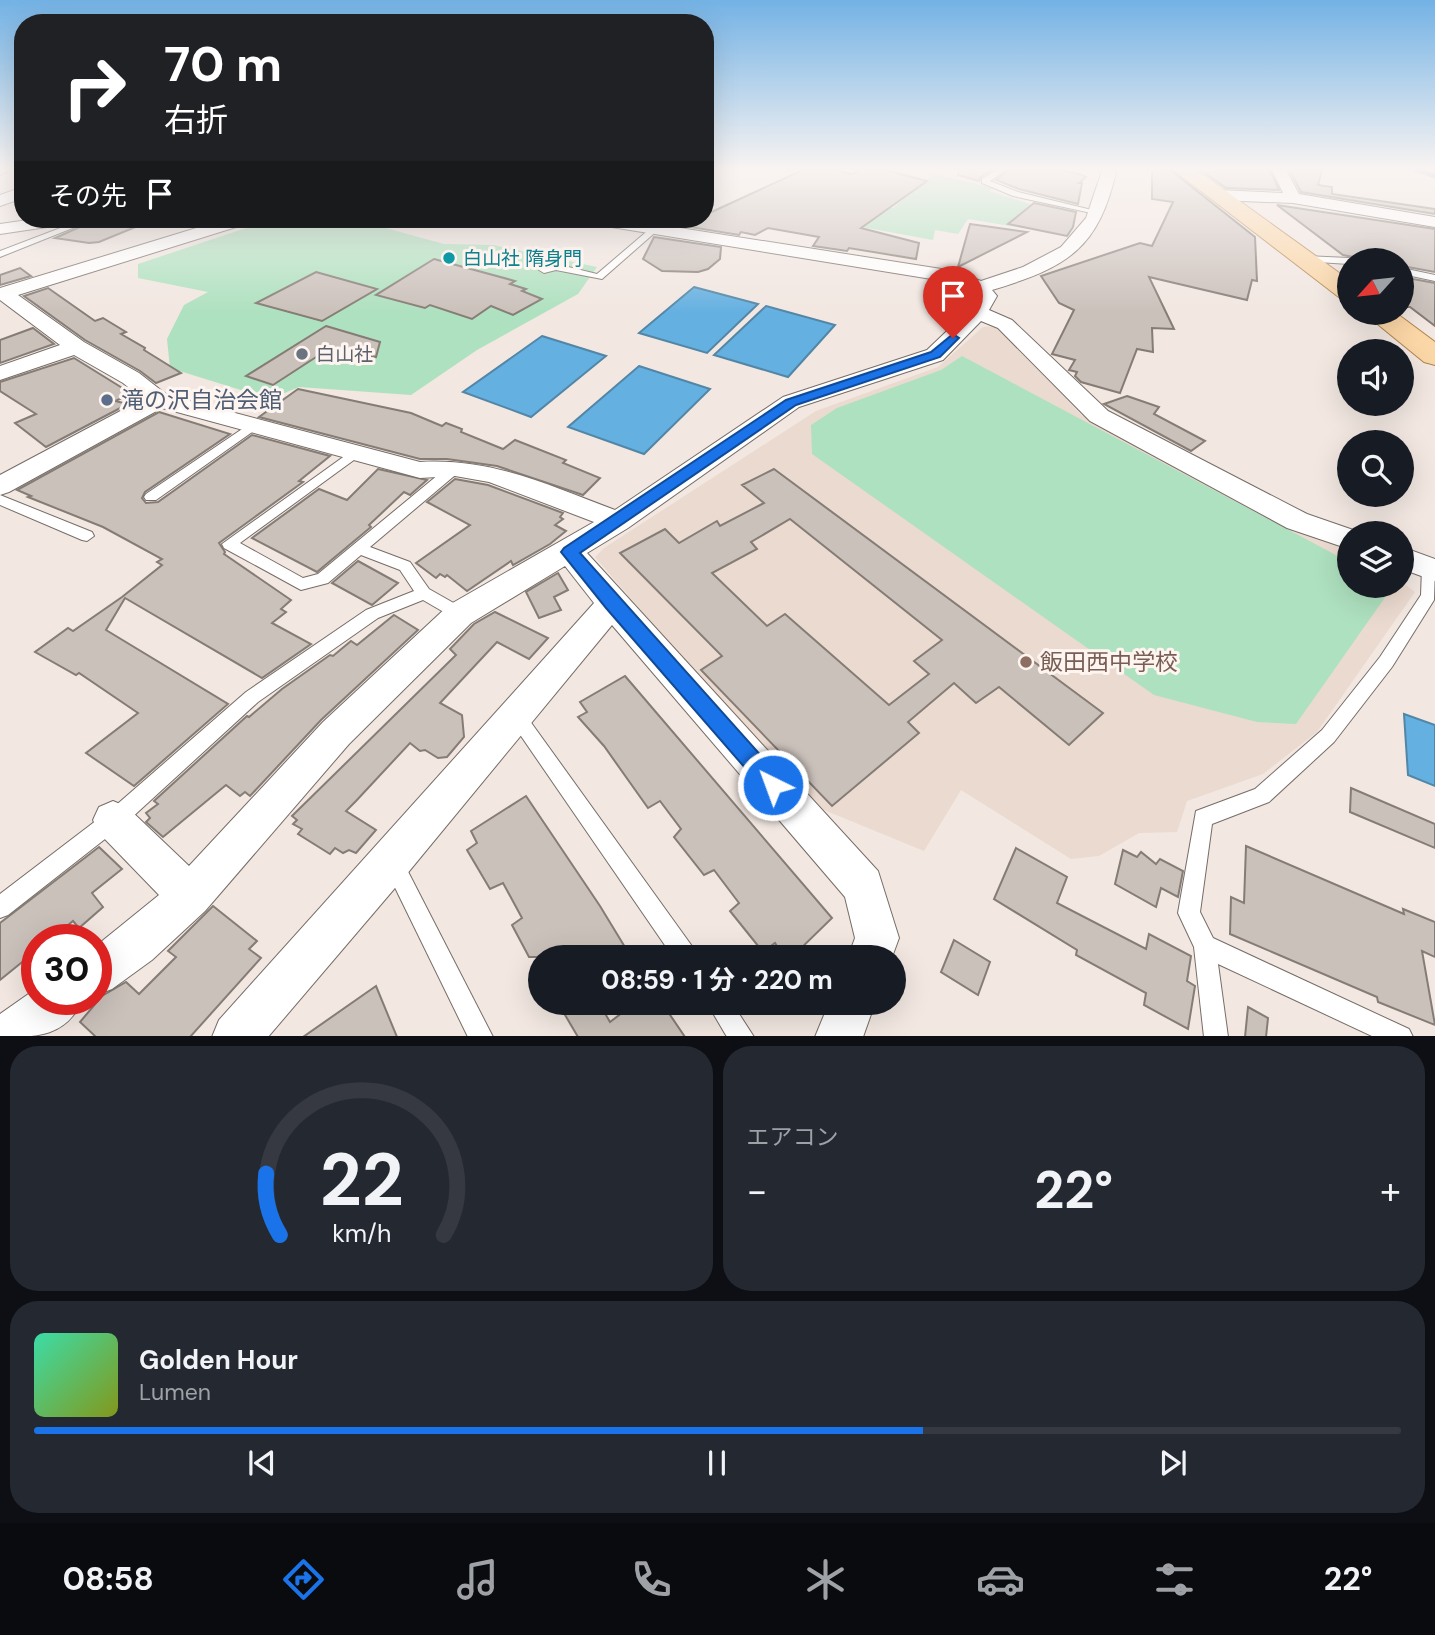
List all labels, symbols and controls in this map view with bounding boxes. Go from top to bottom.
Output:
text: 70 m [164,32,282,96]
icon: right [49,42,140,133]
text: 右折 [164,99,228,141]
icon: arrive [141,175,179,213]
text: その先 [49,179,127,213]
place label: 白山社 隋身門 [463,246,582,271]
north arrow [1337,248,1414,326]
map controls [1337,248,1414,598]
marker: 白山社 隋身門 [441,250,457,266]
pin [923,266,983,338]
icon: arrive [934,277,972,315]
button: sound [1337,339,1414,416]
place label: 白山社 [316,342,373,367]
marker: 白山社 [294,346,310,362]
place label: 滝の沢自治会館 [121,385,282,415]
marker: 滝の沢自治会館 [99,392,115,408]
button: search [1337,430,1414,507]
button: layers [1337,521,1414,598]
place label: 飯田西中学校 [1040,647,1178,677]
marker: 飯田西中学校 [1018,654,1034,670]
position arrow [736,748,810,822]
speed limit sign: 30 [21,924,112,1015]
text: 08:59 · 1 分 · 220 m [601,963,833,997]
text: エアコン [747,1122,839,1152]
text: 22 [319,1133,403,1228]
text: 22° [1034,1156,1113,1224]
text: − [747,1166,767,1216]
text: + [1380,1166,1401,1216]
text: km/h [332,1216,391,1249]
text: Golden Hour [139,1343,298,1377]
text: Lumen [139,1377,211,1407]
icon: previous [243,1444,281,1482]
icon: pause [698,1444,736,1482]
icon: next [1154,1444,1192,1482]
icon: directions [279,1555,328,1604]
icon: music [453,1555,502,1604]
icon: phone [627,1555,676,1604]
icon: climate [801,1555,850,1604]
icon: car [976,1555,1025,1604]
icon: filters [1150,1555,1199,1604]
text: 08:58 [63,1558,154,1600]
text: 22° [1324,1558,1372,1600]

